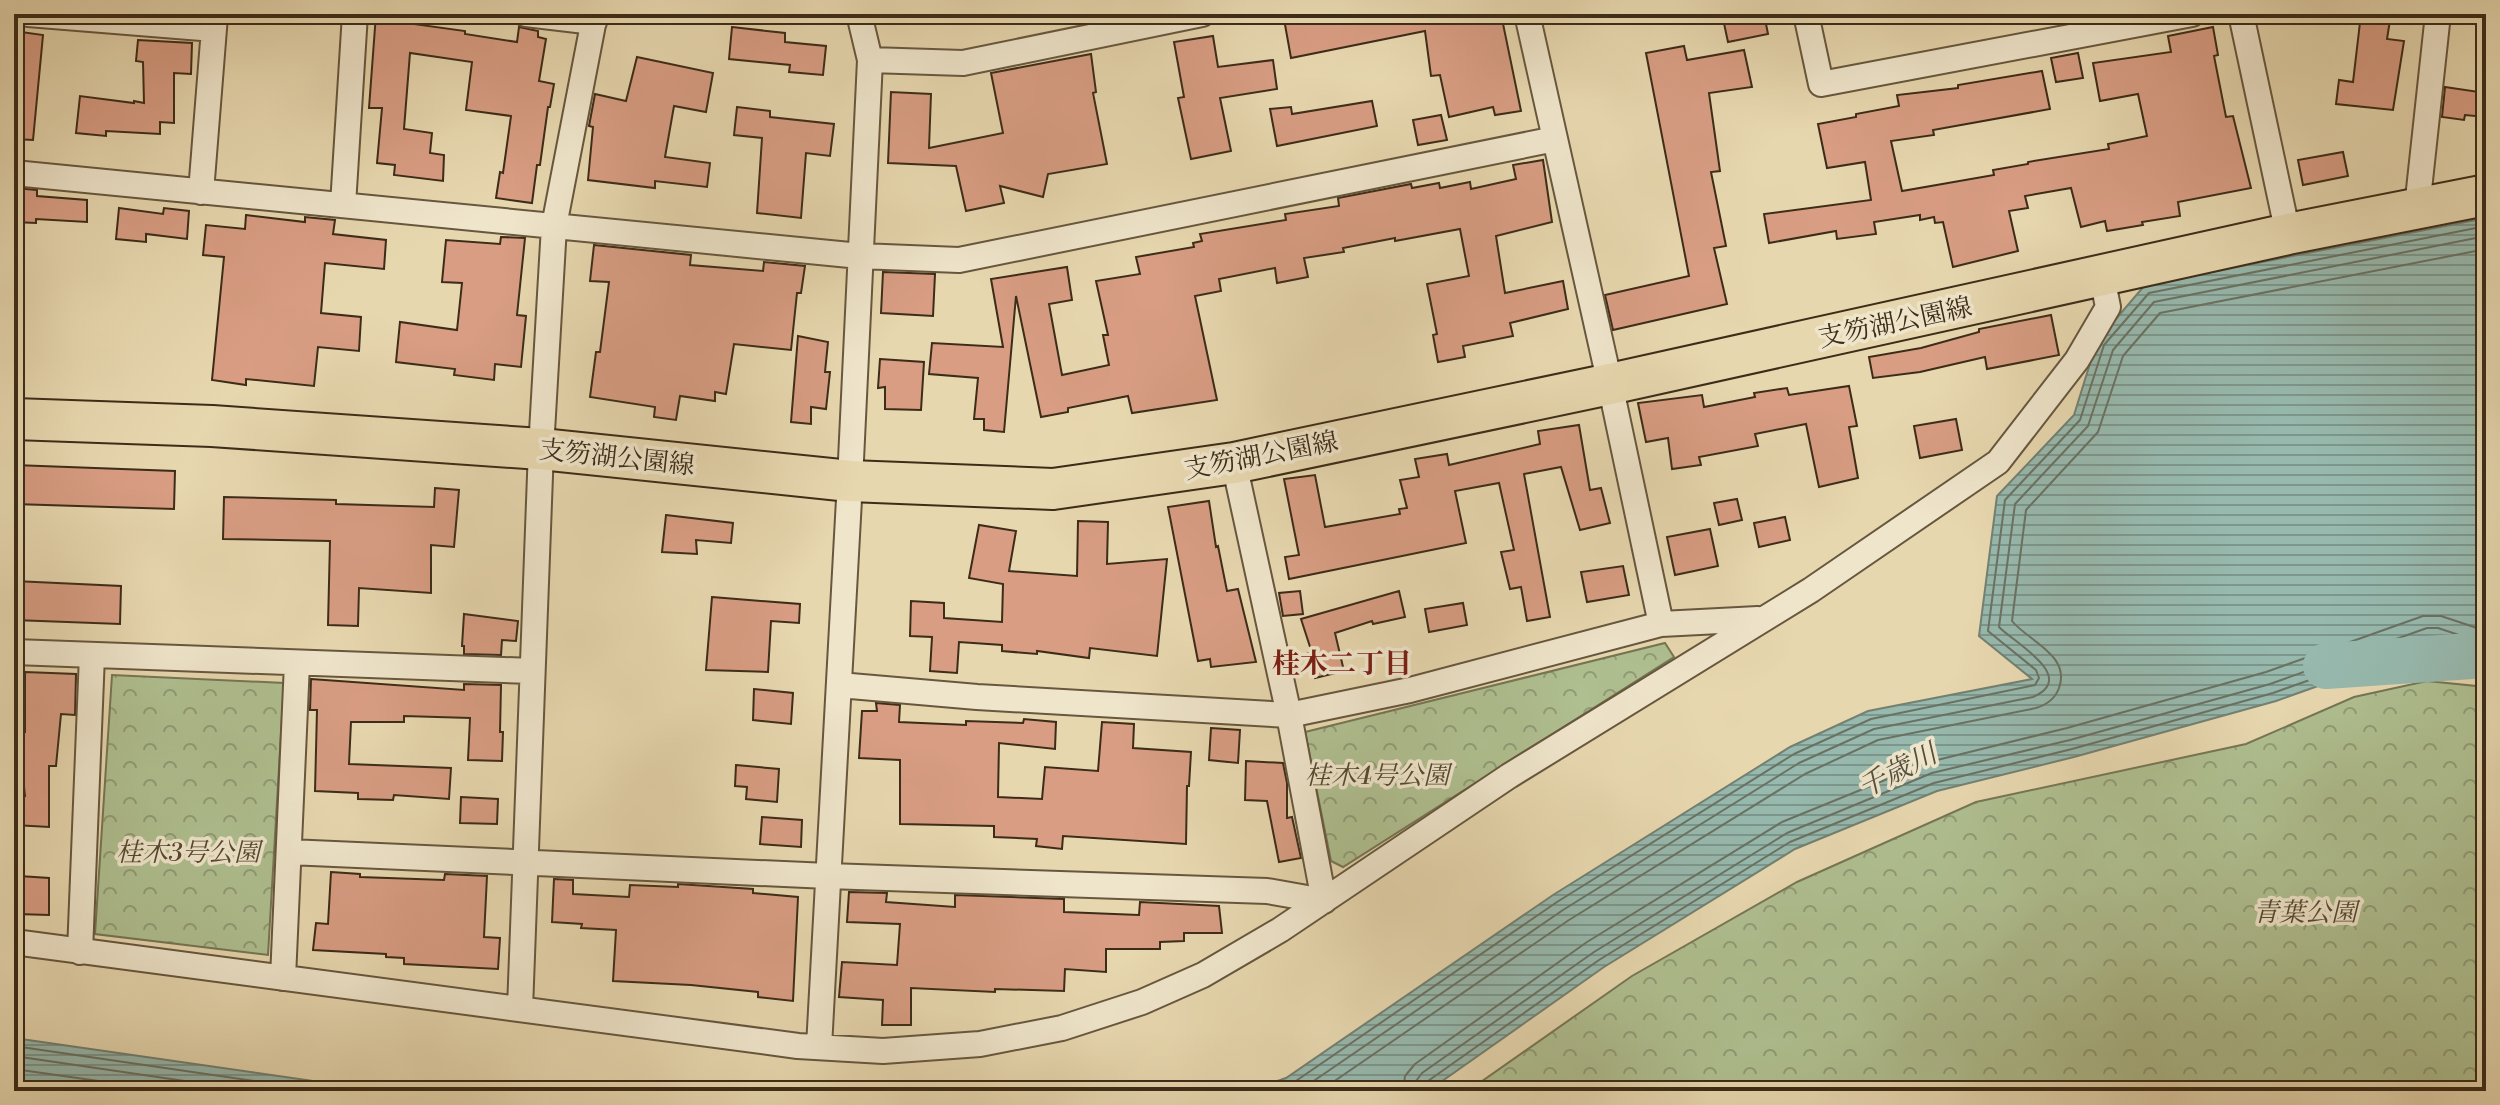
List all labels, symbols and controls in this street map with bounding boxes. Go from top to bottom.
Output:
street label: 支笏湖公園線 [1816,291,1975,355]
street label: 支笏湖公園線 [1182,425,1341,487]
street label: 支笏湖公園線 [538,434,696,482]
district label: 桂木二丁目 [1272,647,1412,682]
water label: 千歳川 [1852,735,1946,806]
park label: 桂木4号公園 [1305,760,1453,792]
park label: 桂木3号公園 [116,837,264,869]
park label: 青葉公園 [2253,897,2361,929]

